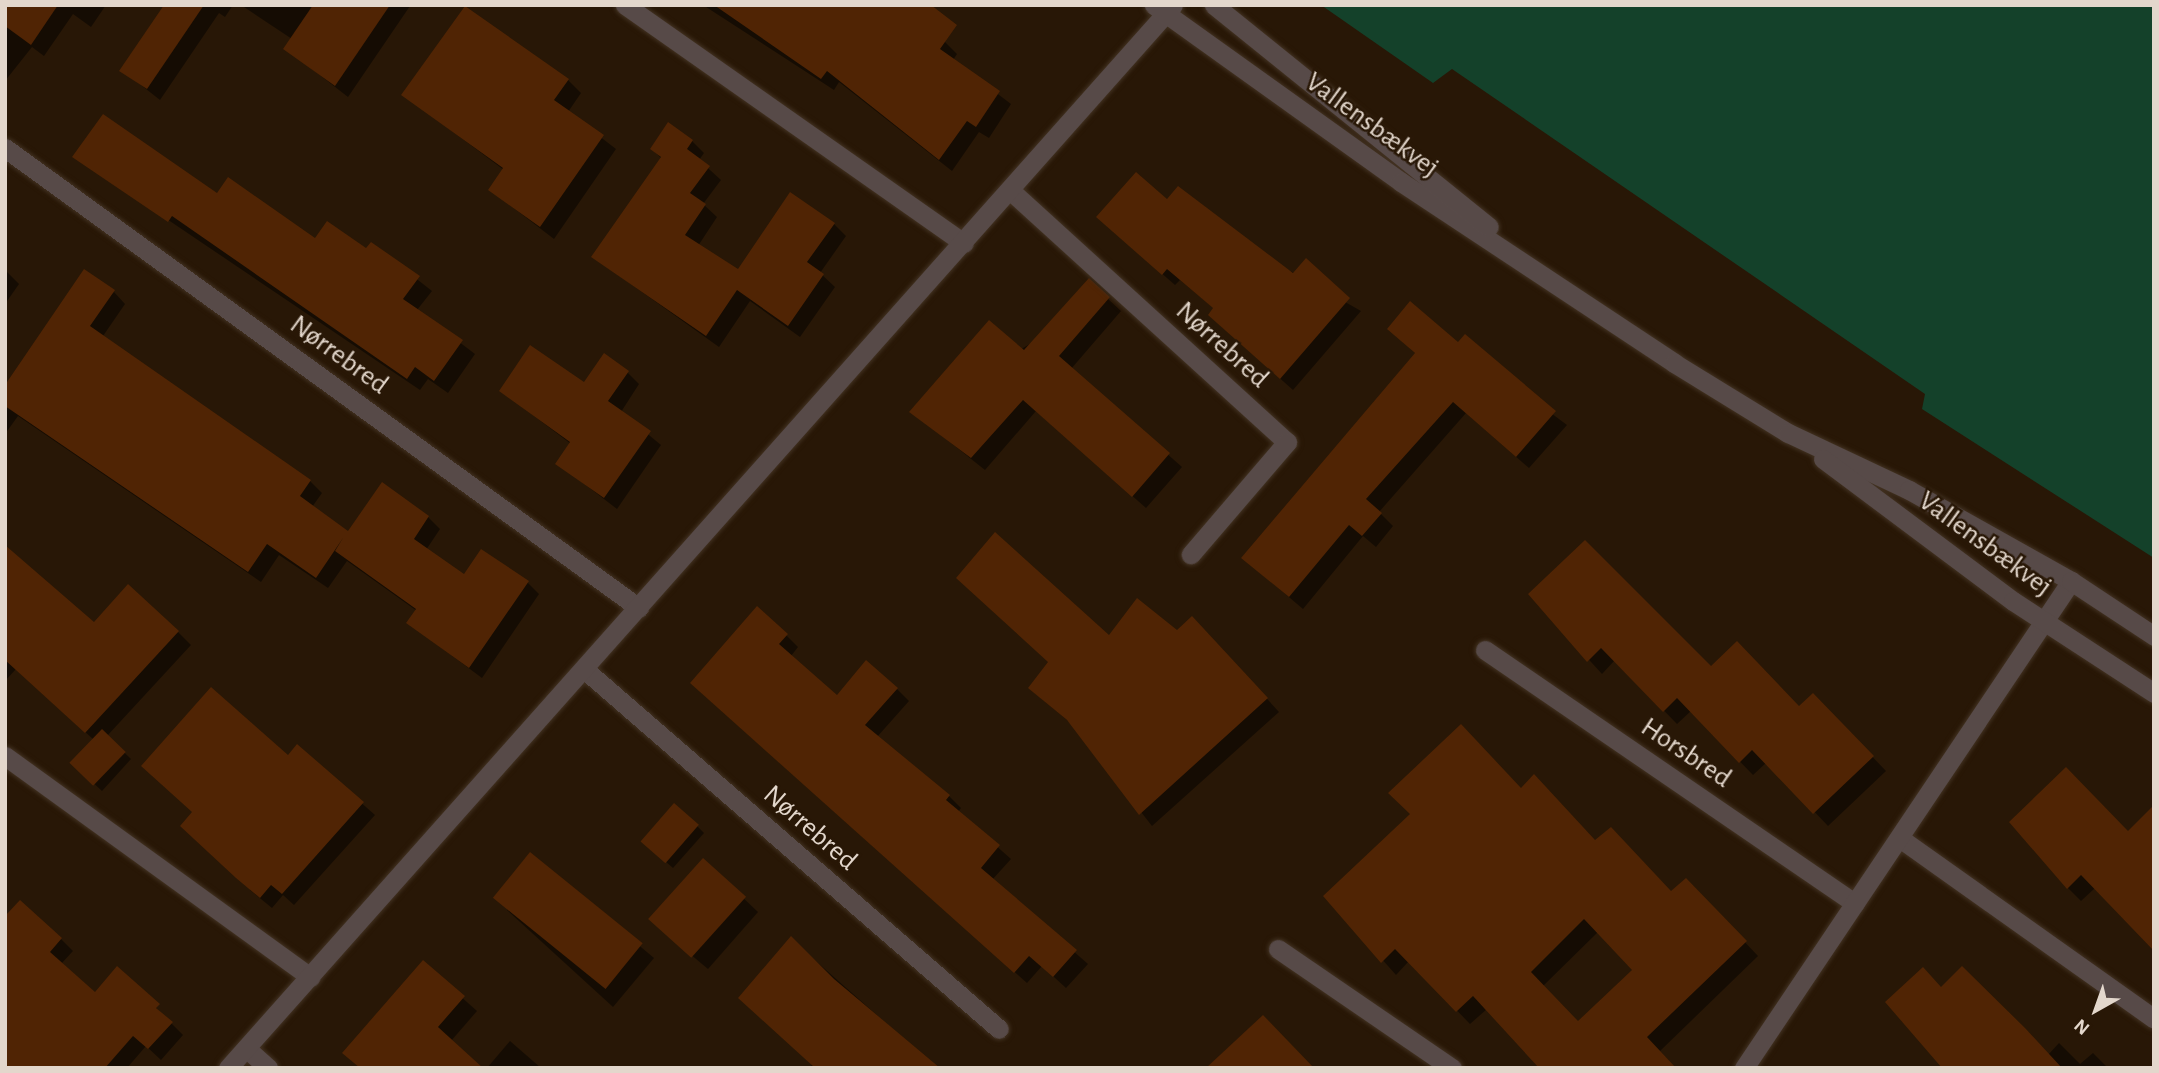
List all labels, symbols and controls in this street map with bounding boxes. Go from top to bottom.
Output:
street label: Vallensbækvej [1299,65,1445,185]
street label: Nørrebred [1169,295,1275,395]
street label: Nørrebred [283,308,395,402]
street label: Vallensbækvej [1912,484,2058,604]
street label: Horsbred [1634,711,1738,795]
street label: Nørrebred [756,778,864,878]
north arrow [2061,975,2131,1045]
text: N [2071,1015,2093,1038]

